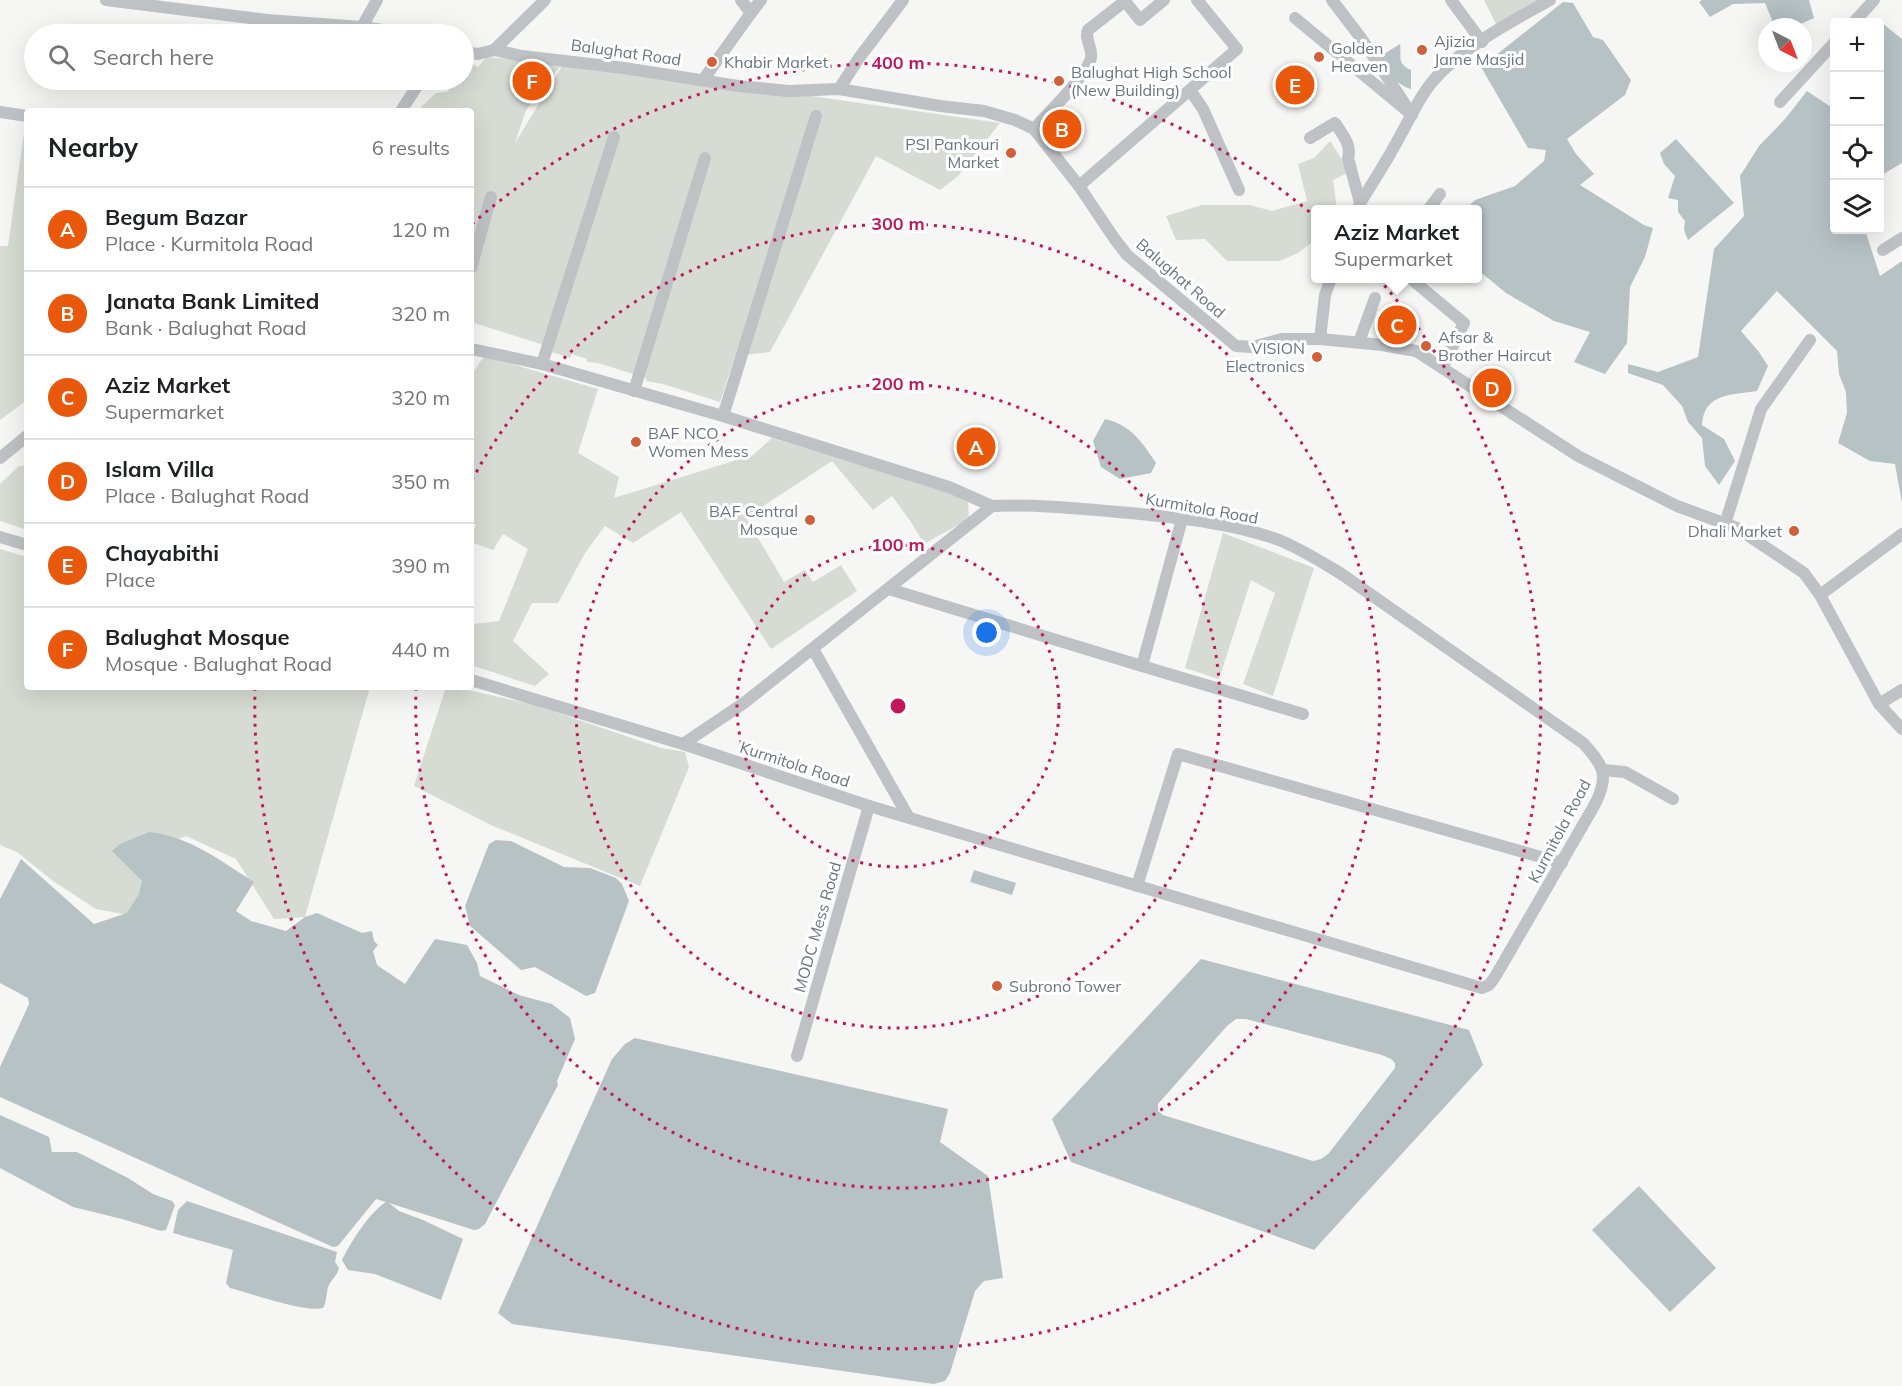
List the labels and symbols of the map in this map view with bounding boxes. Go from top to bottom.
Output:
north arrow [1758,18,1812,72]
place label: Ajizia Jame Masjid [1434,31,1524,69]
street label: Balughat Road [570,34,682,70]
place label: Golden Heaven [1331,38,1388,76]
marker: Ajizia Jame Masjid [1415,43,1429,57]
marker: Golden Heaven [1312,50,1326,64]
text: 400 m [871,51,925,74]
place label: Khabir Market [724,52,828,72]
marker: Khabir Market [705,55,719,69]
pin: F [512,58,552,104]
place label: Balughat High School (New Building) [1071,62,1232,100]
pin: E [1276,62,1314,107]
marker: Balughat High School (New Building) [1052,74,1066,88]
pin: B [1042,106,1082,152]
place label: PSI Pankouri Market [905,134,999,172]
marker: PSI Pankouri Market [1004,146,1018,160]
text: 300 m [871,212,925,235]
street label: Balughat Road [1132,234,1230,322]
pin: C [1378,302,1416,348]
place label: Afsar & Brother Haircut [1438,327,1552,365]
place label: VISION Electronics [1226,338,1305,376]
marker: Afsar & Brother Haircut [1419,339,1433,353]
marker: VISION Electronics [1310,350,1324,364]
pin: D [1472,366,1512,410]
text: 200 m [871,372,925,395]
place label: BAF NCO Women Mess [648,423,749,461]
pin: A [956,424,996,470]
marker: BAF NCO Women Mess [629,435,643,449]
street label: Kurmitola Road [1144,488,1260,528]
place label: BAF Central Mosque [709,501,798,539]
marker: BAF Central Mosque [803,513,817,527]
place label: Dhali Market [1688,521,1782,541]
marker: Dhali Market [1787,524,1801,538]
text: 100 m [871,533,925,556]
your location [972,618,1001,647]
centre of rings [888,696,908,716]
street label: Kurmitola Road [738,737,852,791]
street label: Kurmitola Road [1523,776,1595,886]
street label: MODC Mess Road [789,859,845,995]
place label: Subrono Tower [1009,976,1121,996]
marker: Subrono Tower [990,979,1004,993]

